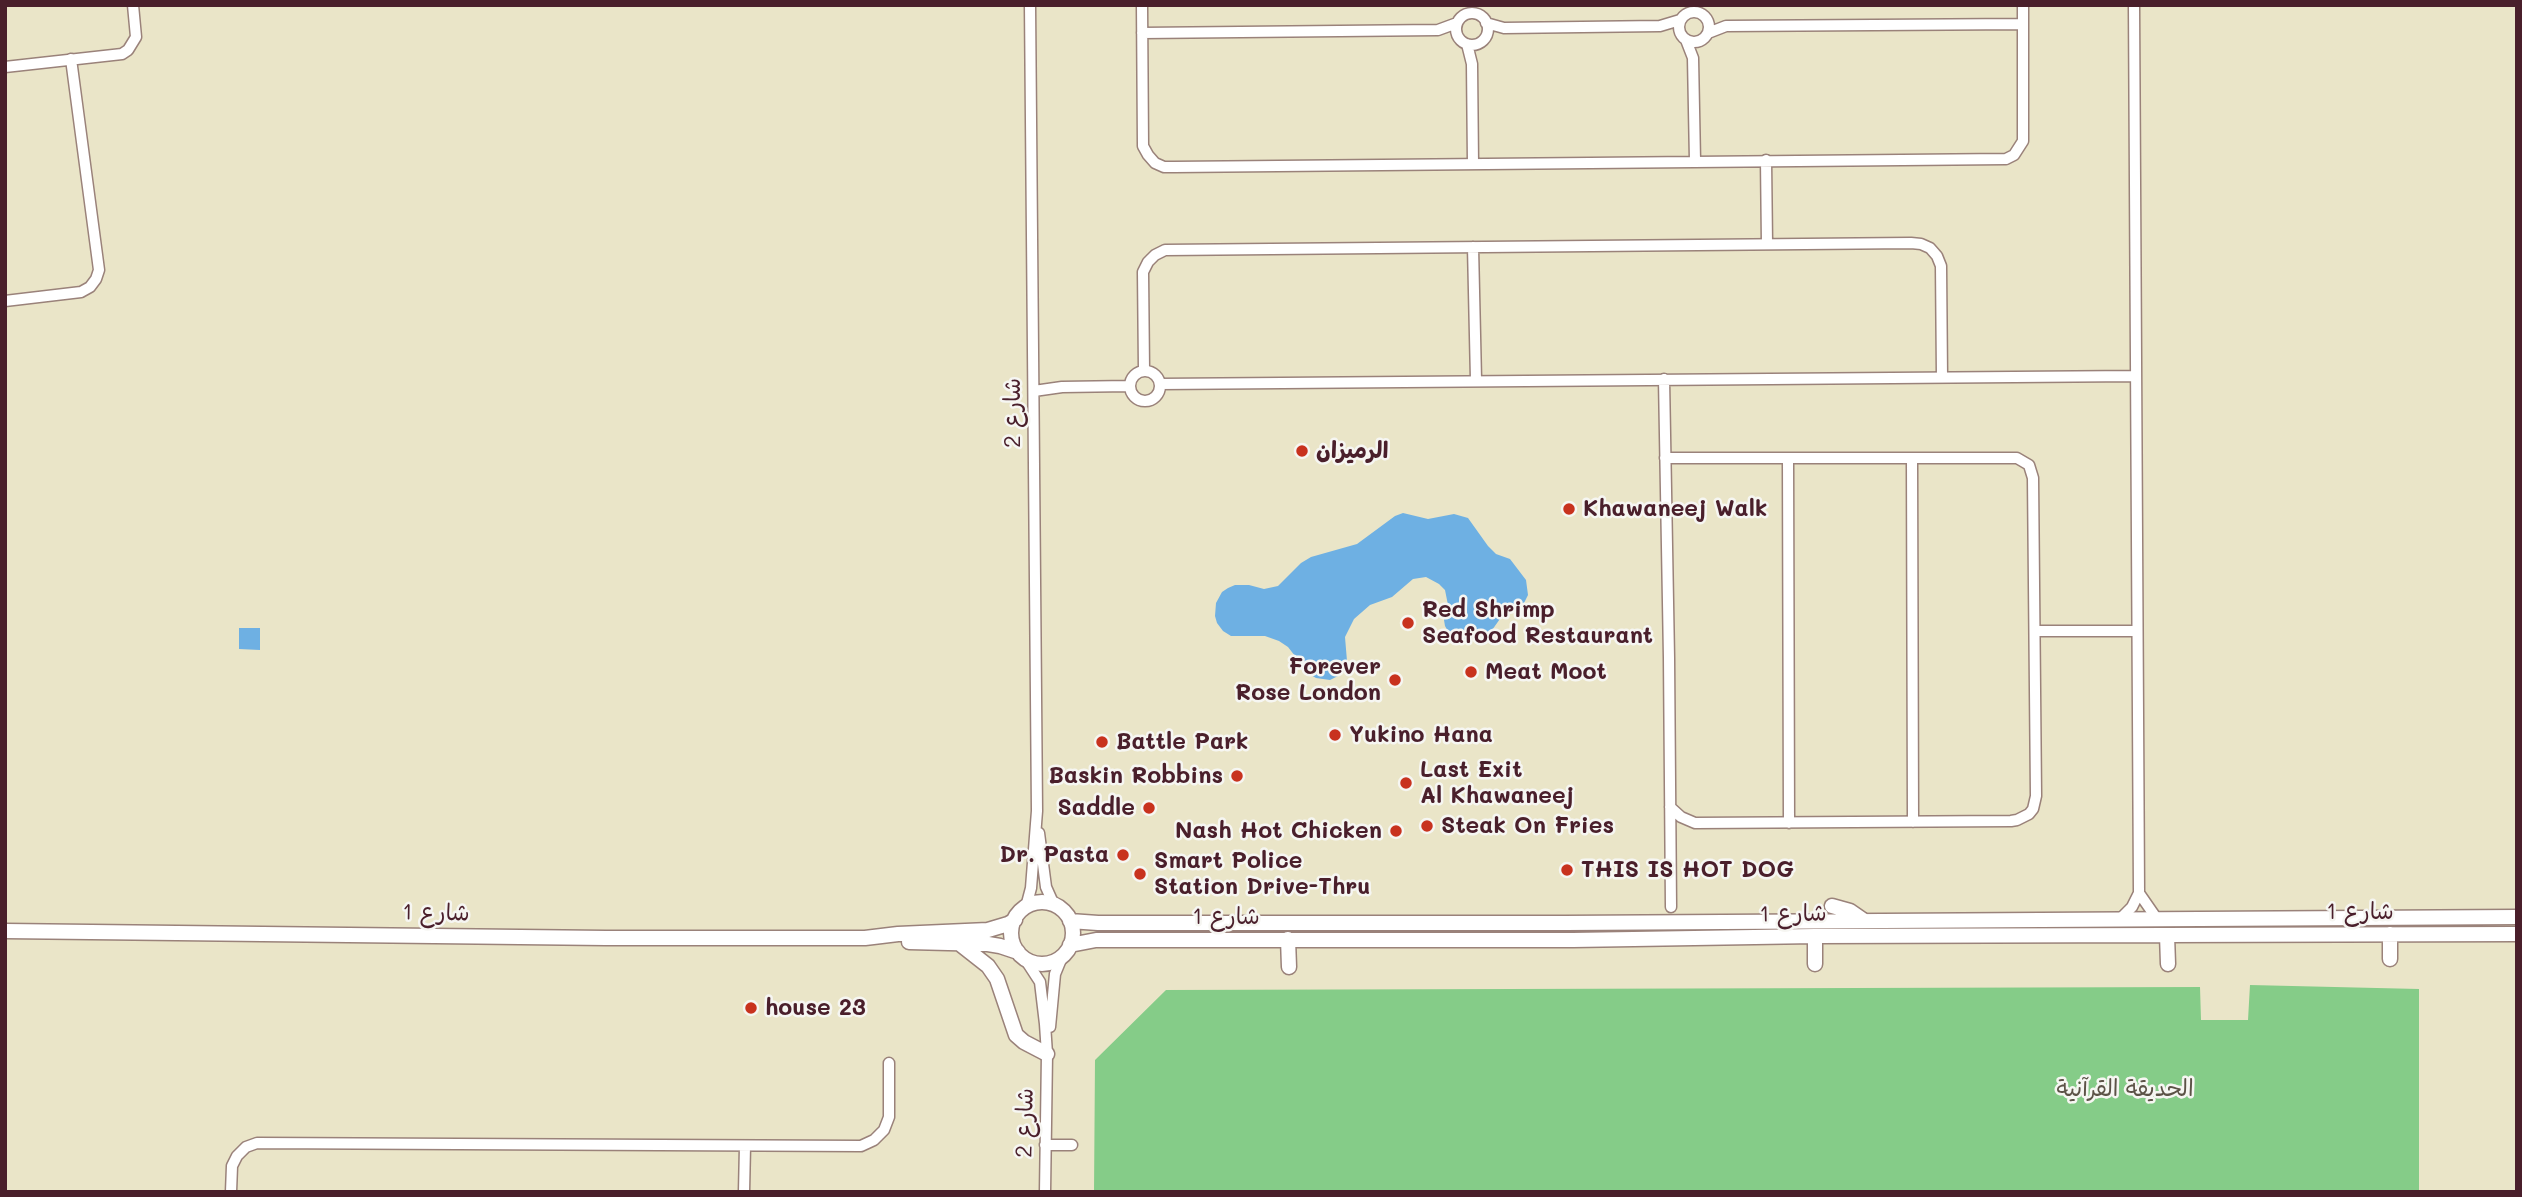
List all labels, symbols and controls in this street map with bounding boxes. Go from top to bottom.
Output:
street label: شارع 2 [999,378,1027,448]
place label: الرميزان [1316,437,1388,465]
marker: الرميزان [1294,443,1310,459]
place label: Khawaneej Walk [1583,495,1767,523]
marker: Khawaneej Walk [1561,501,1577,517]
place label: Red Shrimp Seafood Restaurant [1422,596,1653,650]
marker: Red Shrimp Seafood Restaurant [1400,615,1416,631]
place label: Forever Rose London [1235,653,1381,707]
place label: Meat Moot [1485,658,1607,686]
marker: Meat Moot [1463,664,1479,680]
marker: Forever Rose London [1387,672,1403,688]
place label: Yukino Hana [1349,721,1493,749]
marker: Yukino Hana [1327,727,1343,743]
place label: Battle Park [1116,728,1248,756]
marker: Battle Park [1094,734,1110,750]
place label: Last Exit Al Khawaneej [1420,756,1574,810]
place label: Baskin Robbins [1048,762,1223,790]
marker: Baskin Robbins [1229,768,1245,784]
marker: Last Exit Al Khawaneej [1398,775,1414,791]
place label: Saddle [1057,794,1135,822]
marker: Saddle [1141,800,1157,816]
place label: Steak On Fries [1441,812,1614,840]
place label: Nash Hot Chicken [1175,817,1382,845]
marker: Steak On Fries [1419,818,1435,834]
marker: Nash Hot Chicken [1388,823,1404,839]
place label: Dr. Pasta [999,841,1109,869]
marker: Dr. Pasta [1115,847,1131,863]
place label: Smart Police Station Drive-Thru [1154,847,1370,901]
place label: THIS IS HOT DOG [1581,856,1794,884]
marker: THIS IS HOT DOG [1559,862,1575,878]
marker: Smart Police Station Drive-Thru [1132,866,1148,882]
street label: شارع 1 [2326,898,2394,926]
street label: شارع 1 [402,899,470,927]
street label: شارع 1 [1759,900,1827,928]
street label: شارع 1 [1192,903,1260,931]
place label: house 23 [765,994,866,1022]
marker: house 23 [743,1000,759,1016]
park label: الحديقة القرآنية [2056,1075,2194,1103]
street label: شارع 2 [1011,1088,1039,1158]

